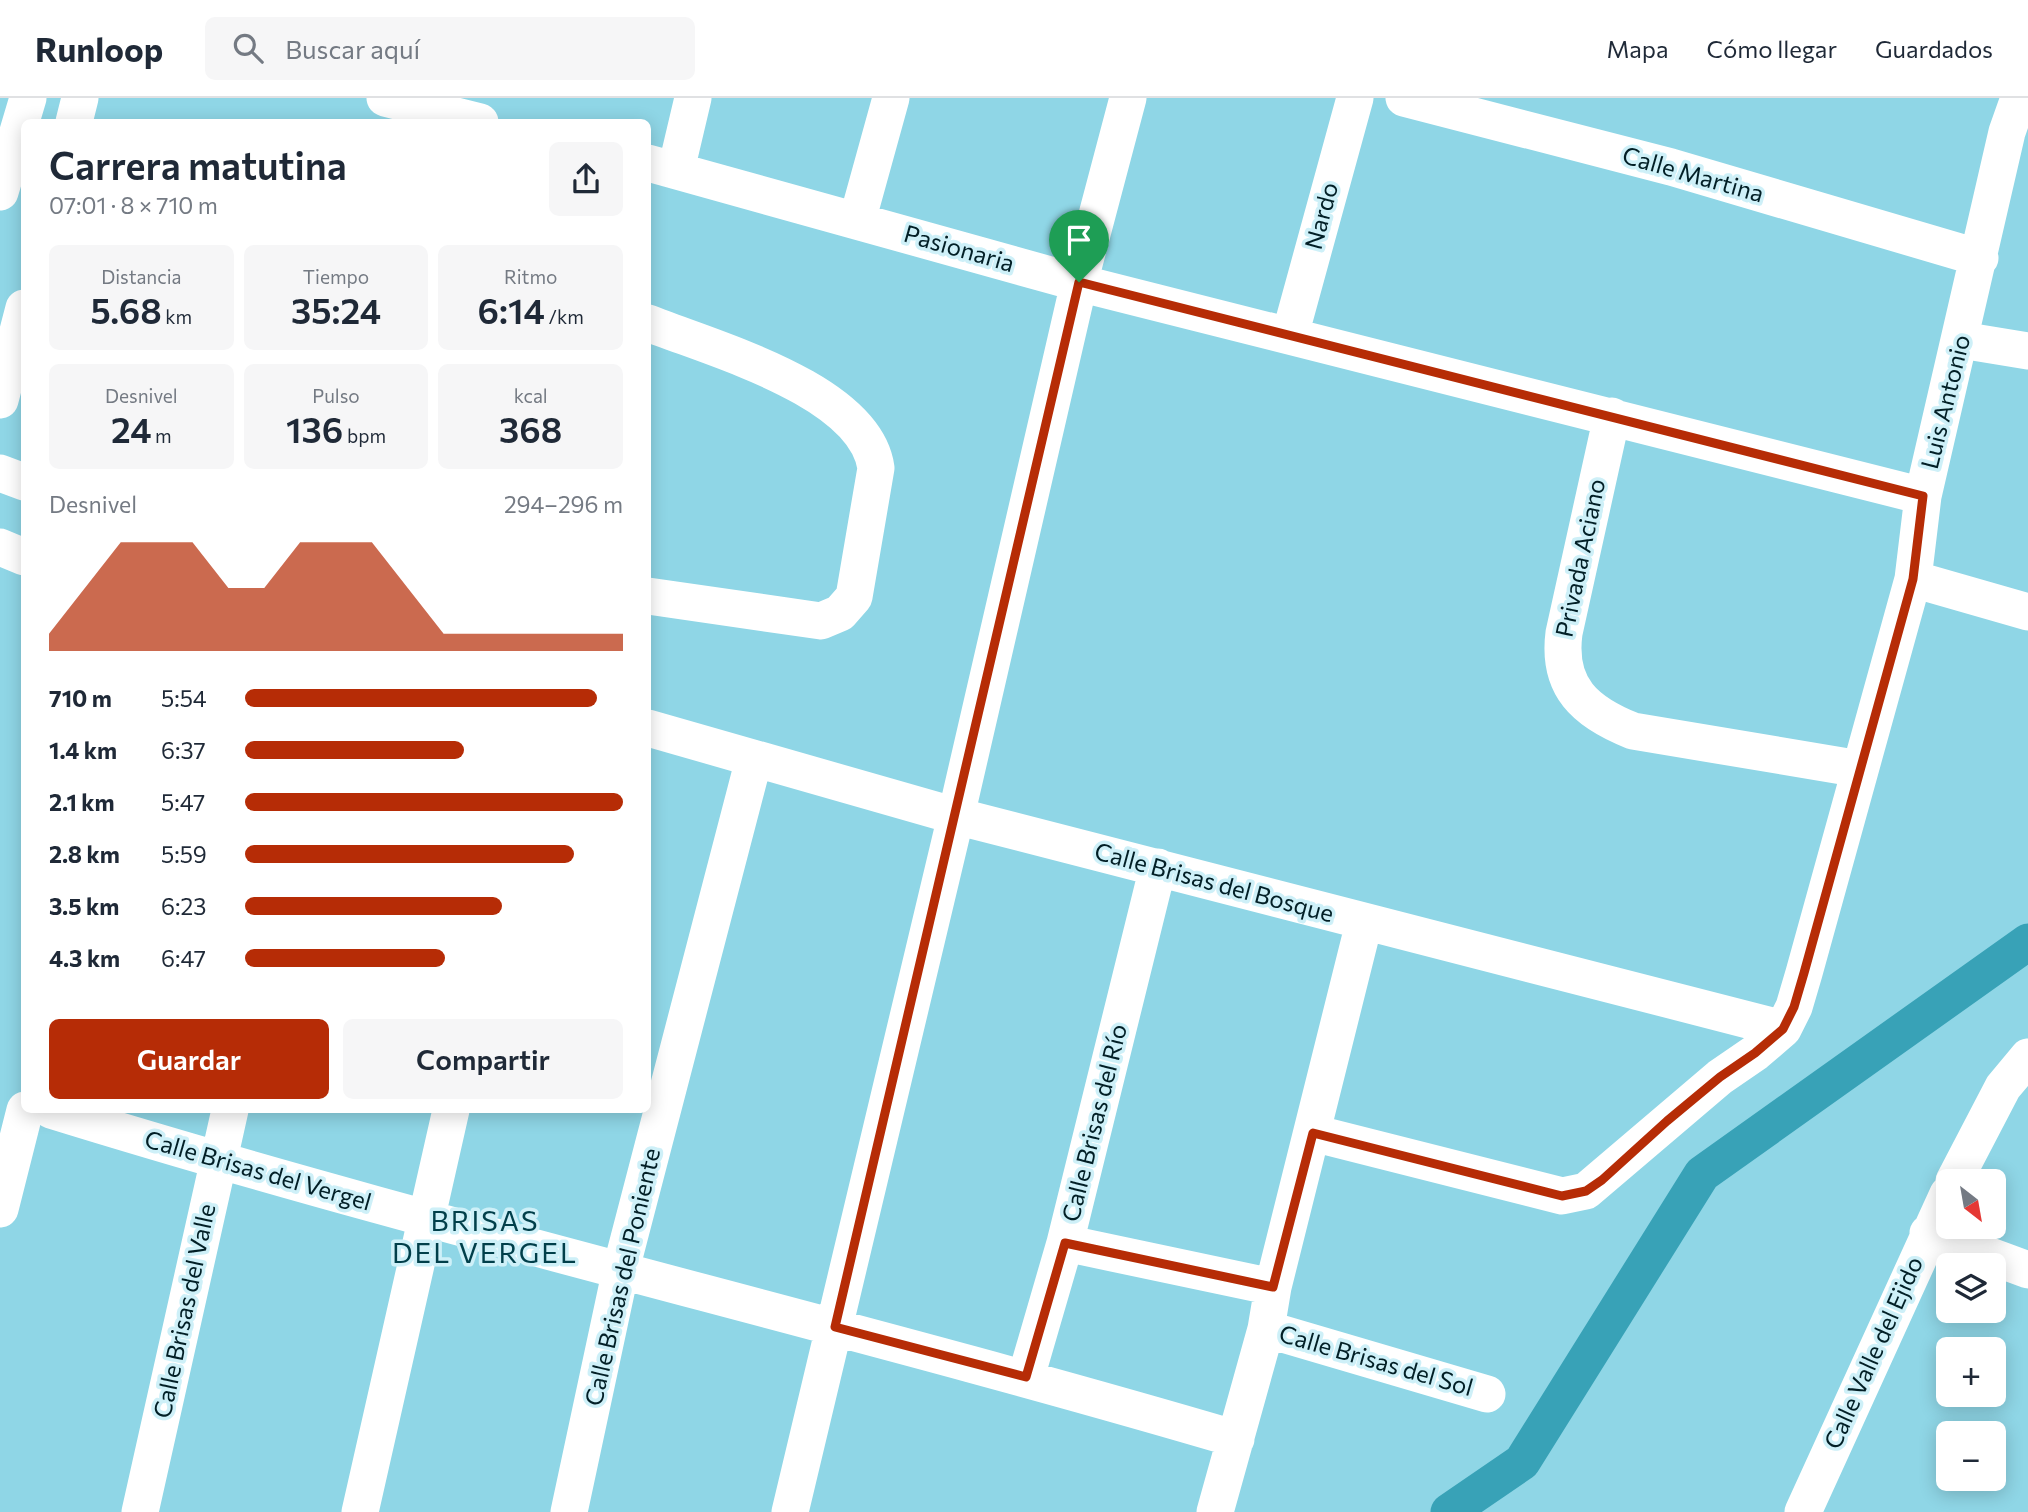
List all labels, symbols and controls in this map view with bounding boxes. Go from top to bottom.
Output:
search box [205,17,695,80]
text: Runloop [35,28,163,69]
icon: search [229,29,267,67]
text: Buscar aquí [285,33,420,64]
text: Mapa [1606,34,1669,63]
text: Cómo llegar [1707,34,1837,63]
text: Guardados [1875,34,1993,63]
street label: Calle Martina [1619,140,1767,208]
text: Carrera matutina [49,141,347,188]
button: share [549,142,623,216]
street label: Nardo [1298,179,1343,252]
text: 07:01 · 8 × 710 m [49,191,218,219]
pin [1049,210,1109,282]
street label: Pasionaria [901,218,1018,277]
icon: arrive [1060,221,1098,259]
text: Distancia [101,265,181,288]
text: Tiempo [303,265,369,288]
text: Ritmo [504,265,557,288]
text: 5.68 [90,288,162,331]
text: 35:24 [291,288,381,331]
text: 6:14 [478,288,545,331]
text: km [162,305,192,328]
text: /km [545,305,584,328]
street label: Luis Antonio [1914,331,1975,472]
text: Desnivel [105,384,178,407]
text: Pulso [312,384,360,407]
text: kcal [514,384,548,407]
text: 24 [111,407,151,450]
text: 136 [286,407,343,450]
text: 368 [499,407,562,450]
text: m [151,424,172,447]
text: bpm [343,424,386,447]
street label: Privada Aciano [1549,476,1610,640]
text: Desnivel [49,490,137,518]
text: 294–296 m [504,490,623,518]
text: 710 m [49,684,112,712]
text: 5:54 [161,684,207,712]
text: 1.4 km [49,736,117,764]
text: 6:37 [161,736,206,764]
text: 2.1 km [49,788,115,816]
text: 5:47 [161,788,205,816]
street label: Calle Brisas del Bosque [1092,836,1337,927]
text: 2.8 km [49,840,120,868]
text: 5:59 [161,840,207,868]
text: 3.5 km [49,892,119,920]
text: 6:23 [161,892,206,920]
text: 4.3 km [49,944,120,972]
text: 6:47 [161,944,206,972]
button: Guardar [49,1019,329,1099]
button: Compartir [343,1019,623,1099]
street label: Calle Brisas del Río [1055,1021,1132,1224]
street label: Calle Brisas del Vergel [142,1123,375,1216]
street label: Calle Brisas del Poniente [578,1145,665,1408]
north arrow [1936,1169,2006,1239]
map controls [1936,1169,2006,1491]
street label: Calle Brisas del Valle [147,1201,220,1421]
district label: BRISAS DEL VERGEL [392,1203,578,1269]
street label: Calle Valle del Ejido [1817,1252,1928,1453]
button: layers [1936,1253,2006,1323]
street label: Calle Brisas del Sol [1276,1318,1477,1401]
button: + [1936,1337,2006,1407]
button: − [1936,1421,2006,1491]

